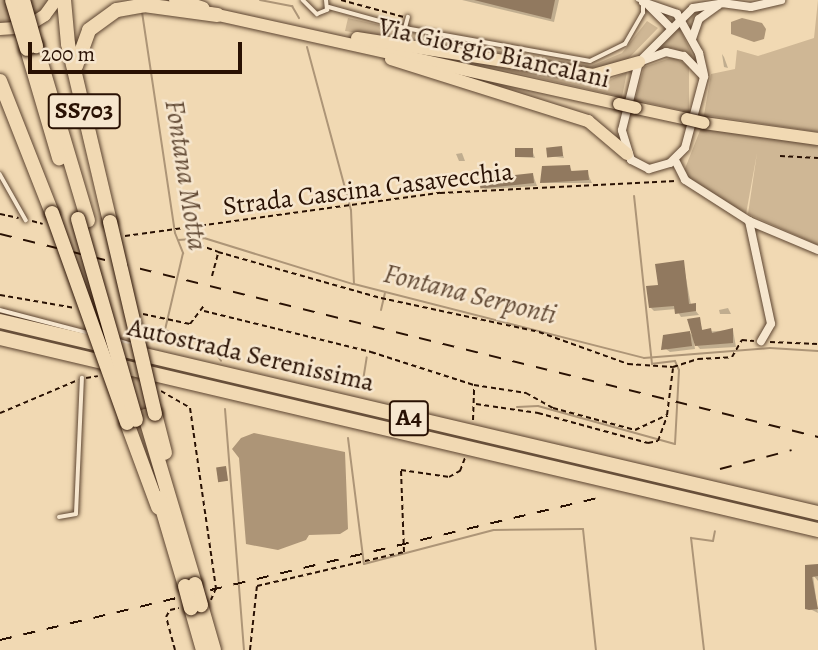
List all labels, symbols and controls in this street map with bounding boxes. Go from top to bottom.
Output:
street label: Via Giorgio Biancalani [375,11,613,95]
scale bar [32,28,245,72]
text: 200 m [41,40,95,68]
road number: SS703 [47,90,121,132]
water label: Fontana Motta [158,97,214,253]
street label: Strada Cascina Casavecchia [221,156,515,222]
water label: Fontana Serponti [380,256,560,332]
street label: Autostrada Serenissima [125,311,377,399]
road number: A4 [388,398,430,438]

